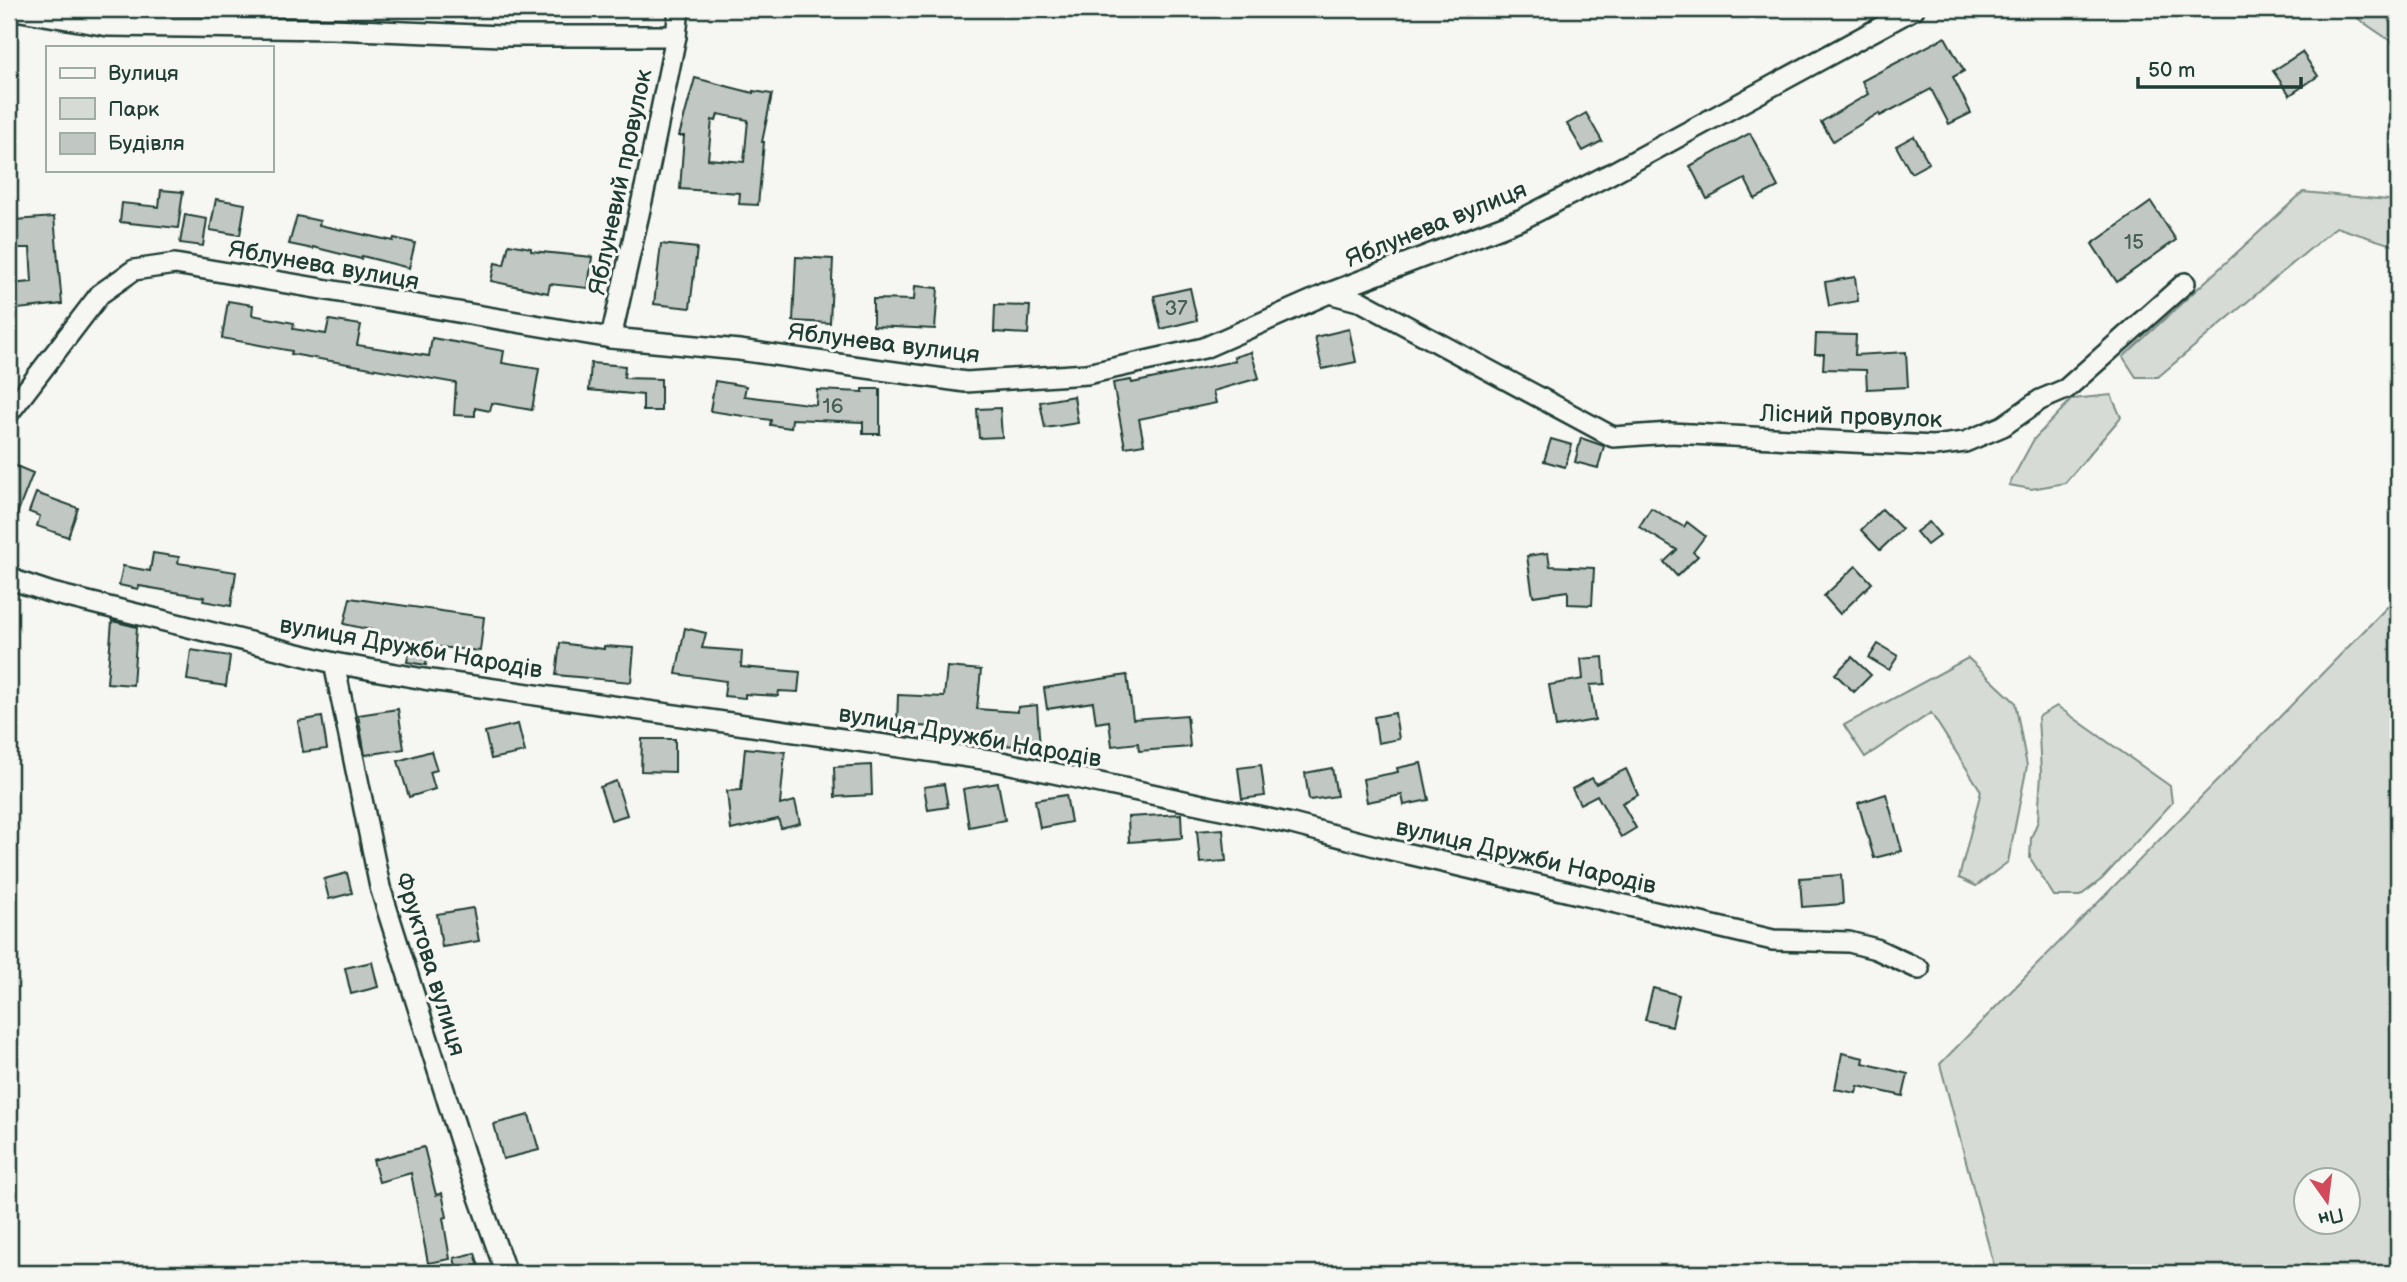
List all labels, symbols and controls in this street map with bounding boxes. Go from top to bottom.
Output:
legend [46,46,273,172]
scale bar [2138,46,2300,90]
text: 50 m [2148,58,2195,83]
text: Вулиця [108,61,179,86]
street label: Яблуневий провулок [582,66,659,298]
text: Парк [108,97,159,122]
text: Будівля [108,131,185,156]
street label: Яблунева вулиця [1341,175,1531,274]
house number: 15 [2124,230,2144,255]
street label: Яблунева вулиця [226,234,421,297]
house number: 37 [1164,296,1188,321]
street label: Яблунева вулиця [786,317,981,370]
house number: 16 [823,394,844,419]
street label: Лісний провулок [1758,399,1943,434]
street label: вулиця Дружби Народів [277,610,545,685]
street label: вулиця Дружби Народів [836,699,1104,774]
street label: вулиця Дружби Народів [1393,812,1659,901]
street label: Фруктова вулиця [389,869,472,1059]
north arrow [2292,1166,2362,1236]
text: Пн [2316,1202,2346,1230]

